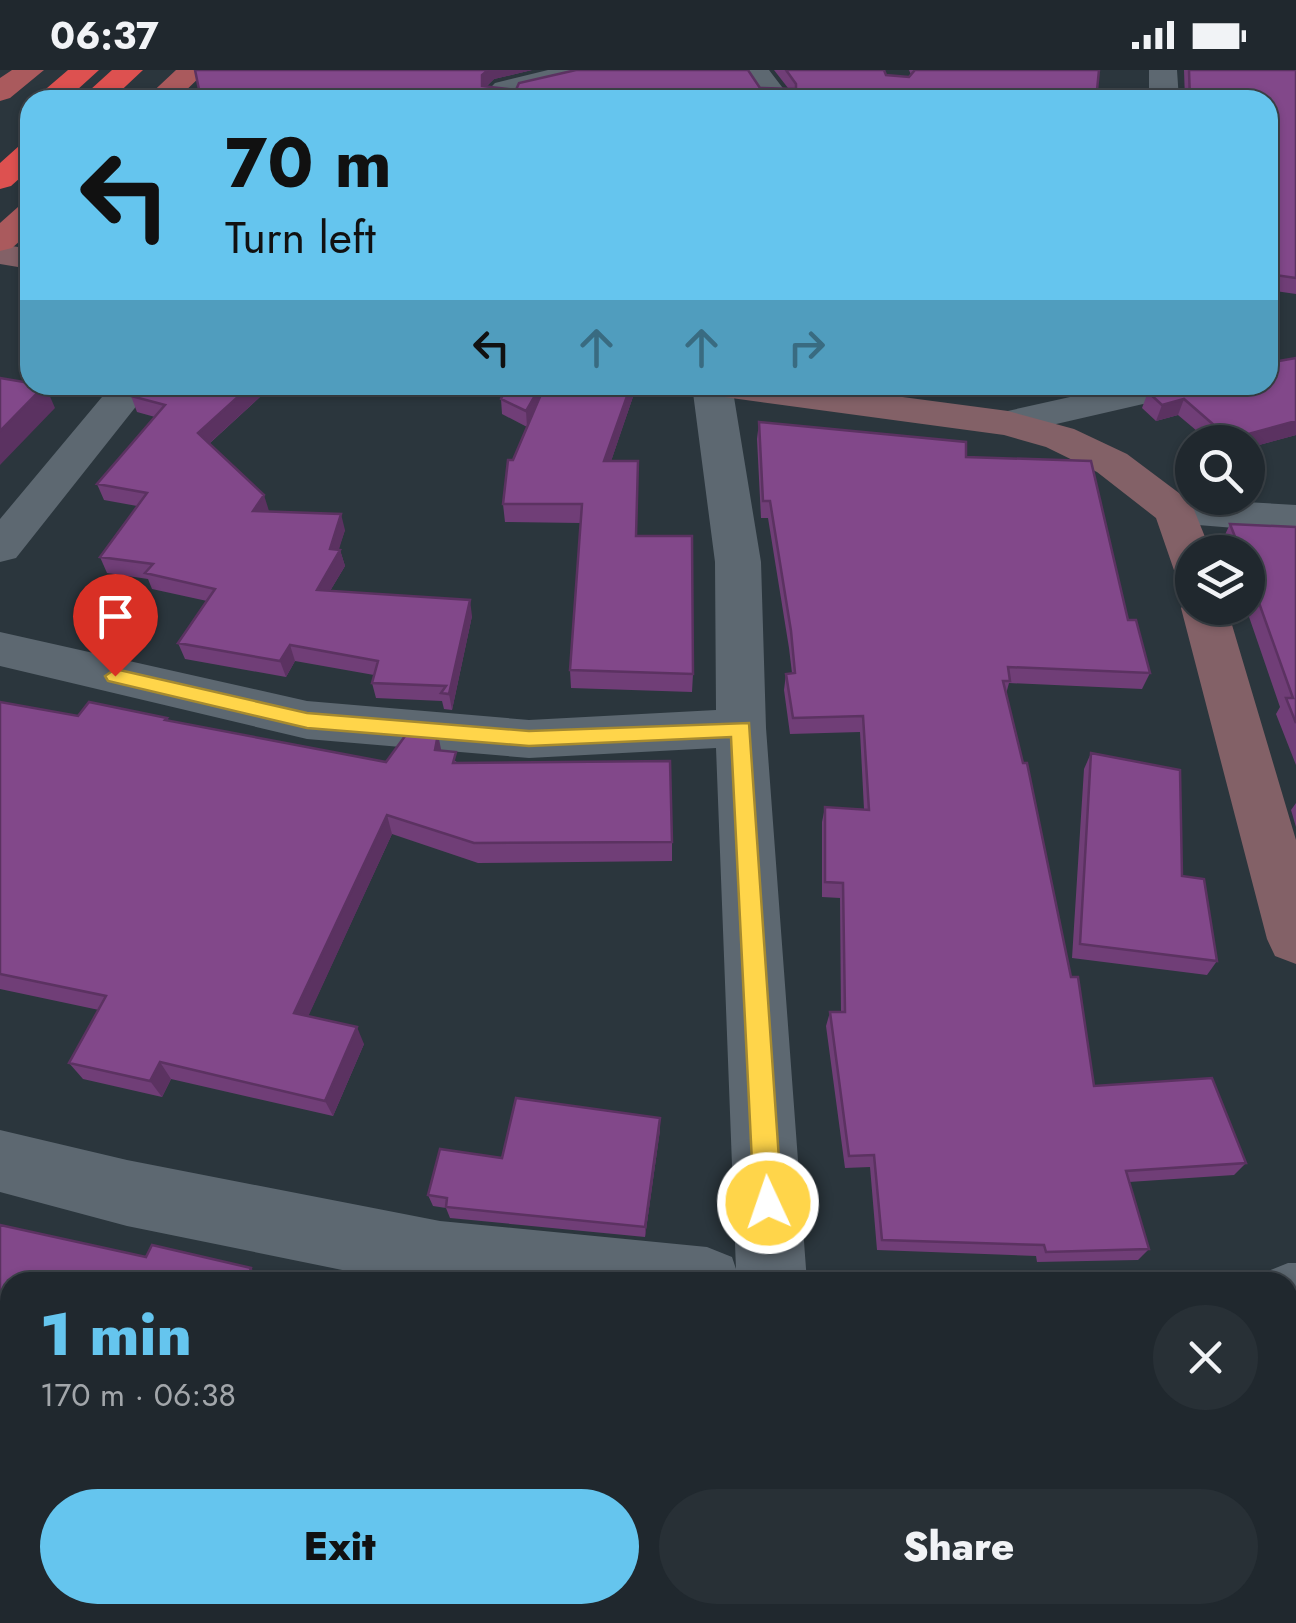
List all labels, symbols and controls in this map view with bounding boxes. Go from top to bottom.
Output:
text: 06:37 [50,8,159,63]
text: 70 m [225,112,392,213]
icon: left [60,130,190,260]
text: Turn left [225,205,376,270]
icon: left [464,320,519,375]
icon: ahead [569,320,624,375]
icon: ahead [674,320,729,375]
icon: right [779,320,834,375]
map controls [1175,425,1265,625]
button: search [1175,425,1265,515]
button: layers [1175,535,1265,625]
pin [73,574,158,677]
icon: arrive [88,589,143,644]
position arrow [716,1151,820,1255]
text: 1 min [40,1291,192,1378]
button: close [1153,1305,1258,1410]
text: 170 m · 06:38 [40,1372,236,1418]
button: Exit [40,1489,639,1604]
button: Share [659,1489,1258,1604]

